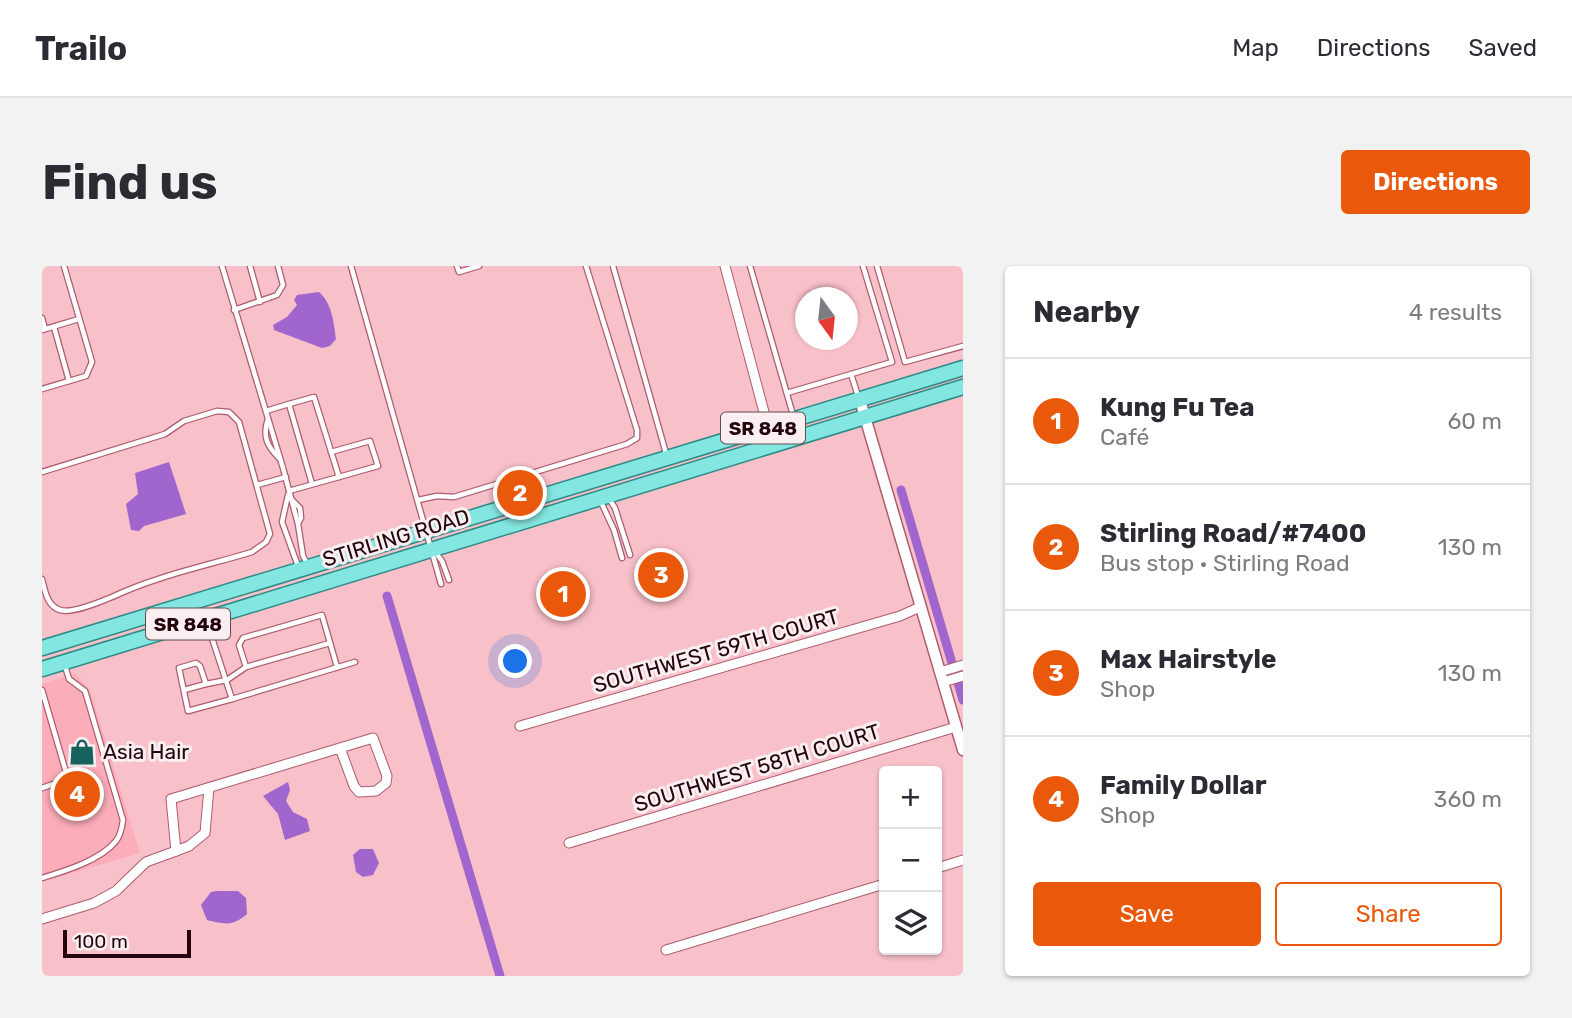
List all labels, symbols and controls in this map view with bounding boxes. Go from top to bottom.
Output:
text: Trailo [35,29,127,68]
text: Map [1232,34,1279,62]
text: Directions [1317,34,1430,62]
text: Saved [1468,34,1537,62]
button: Directions [1341,150,1530,214]
text: Find us [42,153,218,211]
north arrow [795,287,858,350]
text: Nearby [1033,294,1140,330]
text: 4 results [1409,298,1502,326]
text: Kung Fu Tea [1100,392,1255,423]
text: 1 [1050,407,1062,435]
text: 60 m [1447,407,1502,435]
road number: SR 848 [721,412,805,444]
text: Café [1100,423,1149,451]
pin: 2 [497,467,543,519]
street label: STIRLING ROAD [319,503,472,572]
text: Stirling Road/#7400 [1100,518,1366,549]
text: 2 [1049,533,1063,561]
text: 130 m [1438,533,1502,561]
pin: 3 [638,549,684,601]
text: Bus stop · Stirling Road [1100,549,1350,577]
pin: 1 [540,568,586,620]
street label: SOUTHWEST 59TH COURT [590,603,842,698]
road number: SR 848 [146,608,230,640]
your location [498,644,532,678]
text: Max Hairstyle [1100,644,1277,675]
text: 3 [1048,659,1064,687]
text: 130 m [1438,659,1502,687]
text: Shop [1100,675,1155,703]
street label: SOUTHWEST 58TH COURT [631,718,883,817]
shop icon: Asia Hair [67,737,97,767]
place label: Asia Hair [103,739,189,764]
map controls [879,766,942,955]
button: + [879,766,942,829]
pin: 4 [54,768,100,820]
text: Family Dollar [1100,770,1266,801]
text: 4 [1048,785,1064,813]
text: 360 m [1434,785,1502,813]
text: Shop [1100,801,1155,829]
button: − [879,829,942,892]
button: Save [1033,882,1261,946]
button: Share [1275,882,1502,946]
button: layers [879,892,942,955]
scale bar [63,927,191,959]
text: 100 m [74,930,128,953]

